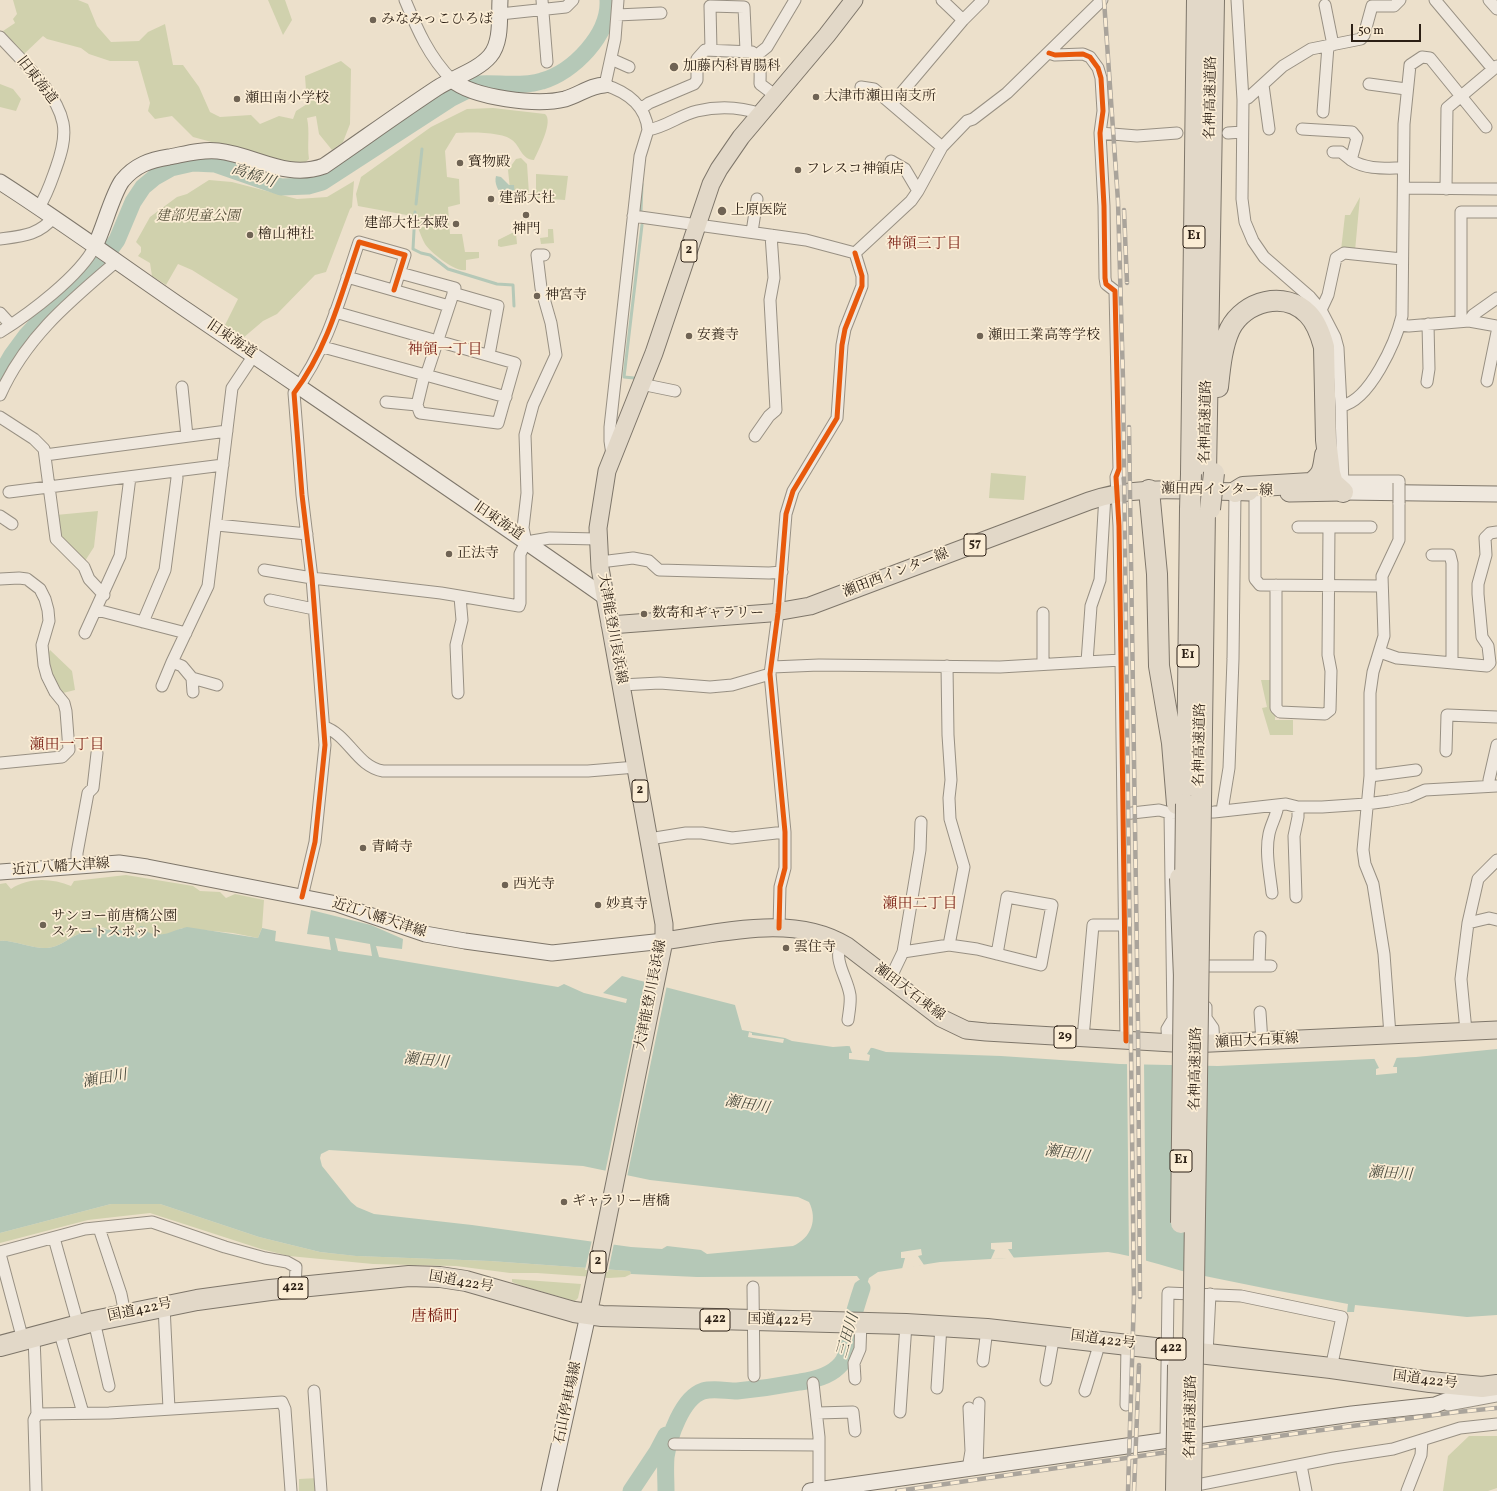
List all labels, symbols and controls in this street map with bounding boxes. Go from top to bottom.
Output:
place label: みなみっこひろば [381,12,493,28]
marker: みなみっこひろば [368,15,378,25]
scale bar [1353,16,1423,42]
text: 50 m [1358,23,1384,39]
street label: 旧東海道 [12,54,60,108]
street label: 名神高速道路 [1203,56,1221,140]
place label: 加藤内科胃腸科 [683,59,781,75]
marker: 加藤内科胃腸科 [668,61,680,73]
place label: 大津市瀬田南支所 [824,89,936,105]
place label: 瀬田南小学校 [245,91,329,107]
marker: 大津市瀬田南支所 [811,92,821,102]
marker: 瀬田南小学校 [232,94,242,104]
place label: 寳物殿 [468,155,510,171]
marker: 寳物殿 [455,158,465,168]
water label: 高橋川 [229,161,277,193]
place label: フレスコ神領店 [806,162,904,178]
marker: フレスコ神領店 [793,165,803,175]
place label: 建部大社 [499,191,555,207]
marker: 建部大社 [486,194,496,204]
place label: 上原医院 [731,203,787,219]
marker: 上原医院 [716,205,728,217]
park label: 建部児童公園 [156,209,240,225]
marker: 神門 [521,210,531,220]
place label: 建部大社本殿 [364,216,448,232]
marker: 建部大社本殿 [451,219,461,229]
place label: 神門 [512,222,540,238]
road number: E1 [1183,226,1205,248]
place label: 檜山神社 [258,227,314,243]
marker: 檜山神社 [245,230,255,240]
district label: 神領三丁目 [887,236,961,254]
road number: 2 [681,240,697,262]
place label: 神宮寺 [545,288,587,304]
marker: 神宮寺 [532,291,542,301]
street label: 旧東海道 [203,317,259,363]
place label: 安養寺 [697,328,739,344]
place label: 瀬田工業高等学校 [988,328,1100,344]
marker: 安養寺 [684,331,694,341]
marker: 瀬田工業高等学校 [975,331,985,341]
district label: 神領一丁目 [408,342,482,360]
street label: 名神高速道路 [1198,380,1216,464]
street label: 瀬田西インター線 [1161,482,1273,500]
street label: 旧東海道 [470,499,526,545]
road number: 57 [964,534,986,556]
place label: 正法寺 [457,546,499,562]
street label: 瀬田西インター線 [841,546,951,602]
marker: 正法寺 [444,549,454,559]
street label: 大津能登川長浜線 [593,572,629,686]
place label: 数寄和ギャラリー [652,606,764,622]
marker: 数寄和ギャラリー [639,609,649,619]
road number: E1 [1177,645,1199,667]
street label: 名神高速道路 [1192,703,1210,787]
district label: 瀬田一丁目 [30,737,104,755]
road number: 2 [632,780,648,802]
place label: 青崎寺 [371,840,413,856]
marker: 青崎寺 [358,843,368,853]
street label: 近江八幡大津線 [12,856,110,880]
place label: 西光寺 [513,877,555,893]
marker: 西光寺 [500,880,510,890]
street label: 近江八幡大津線 [330,896,428,942]
district label: 瀬田二丁目 [883,896,957,914]
place label: 妙真寺 [606,897,648,913]
marker: 妙真寺 [593,900,603,910]
place label: サンヨー前唐橋公園 スケートスポット [51,909,177,942]
marker: サンヨー前唐橋公園 スケートスポット [38,920,48,930]
street label: 大津能登川長浜線 [633,938,671,1052]
place label: 雲住寺 [794,940,836,956]
marker: 雲住寺 [781,943,791,953]
street label: 瀬田大石東線 [870,961,948,1025]
road number: 29 [1054,1026,1076,1048]
street label: 名神高速道路 [1188,1027,1206,1111]
street label: 瀬田大石東線 [1215,1031,1299,1053]
water label: 瀬田川 [403,1051,449,1073]
water label: 瀬田川 [81,1067,129,1093]
water label: 瀬田川 [723,1093,771,1119]
water label: 瀬田川 [1043,1143,1091,1167]
road number: E1 [1170,1150,1192,1172]
water label: 瀬田川 [1367,1165,1413,1185]
place label: ギャラリー唐橋 [572,1194,670,1210]
marker: ギャラリー唐橋 [559,1197,569,1207]
road number: 2 [590,1251,606,1273]
street label: 国道422号 [427,1269,495,1297]
road number: 422 [278,1277,308,1299]
street label: 国道422号 [106,1296,174,1326]
district label: 唐橋町 [411,1308,459,1328]
road number: 422 [700,1309,730,1331]
street label: 国道422号 [747,1312,813,1330]
water label: 三田川 [834,1312,864,1360]
street label: 国道422号 [1070,1329,1136,1353]
road number: 422 [1156,1338,1186,1360]
street label: 石山停車場線 [552,1360,586,1446]
street label: 国道422号 [1392,1369,1458,1393]
street label: 名神高速道路 [1183,1375,1201,1459]

